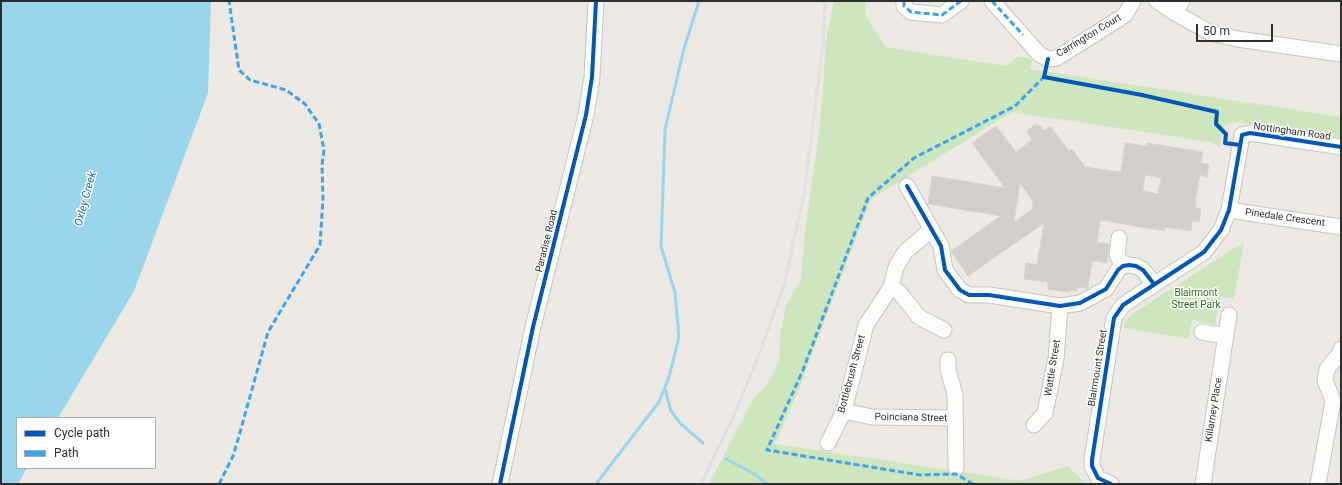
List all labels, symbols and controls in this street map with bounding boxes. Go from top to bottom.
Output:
street label: Carrington Court [1054,12,1124,60]
scale bar [1198,16,1275,42]
text: 50 m [1203,24,1230,38]
street label: Nottingham Road [1252,121,1332,143]
water label: Oxley Creek [72,170,100,228]
street label: Pinedale Crescent [1244,206,1326,230]
street label: Paradise Road [533,208,561,274]
park label: Blairmont Street Park [1171,287,1221,310]
street label: Blairmount Street [1086,329,1110,407]
street label: Bottlebrush Street [836,334,868,414]
street label: Wattle Street [1043,339,1063,397]
street label: Killarney Place [1203,377,1225,443]
street label: Poinciana Street [874,411,948,425]
legend [16,417,156,469]
text: Cycle path [54,426,110,440]
text: Path [54,446,79,460]

